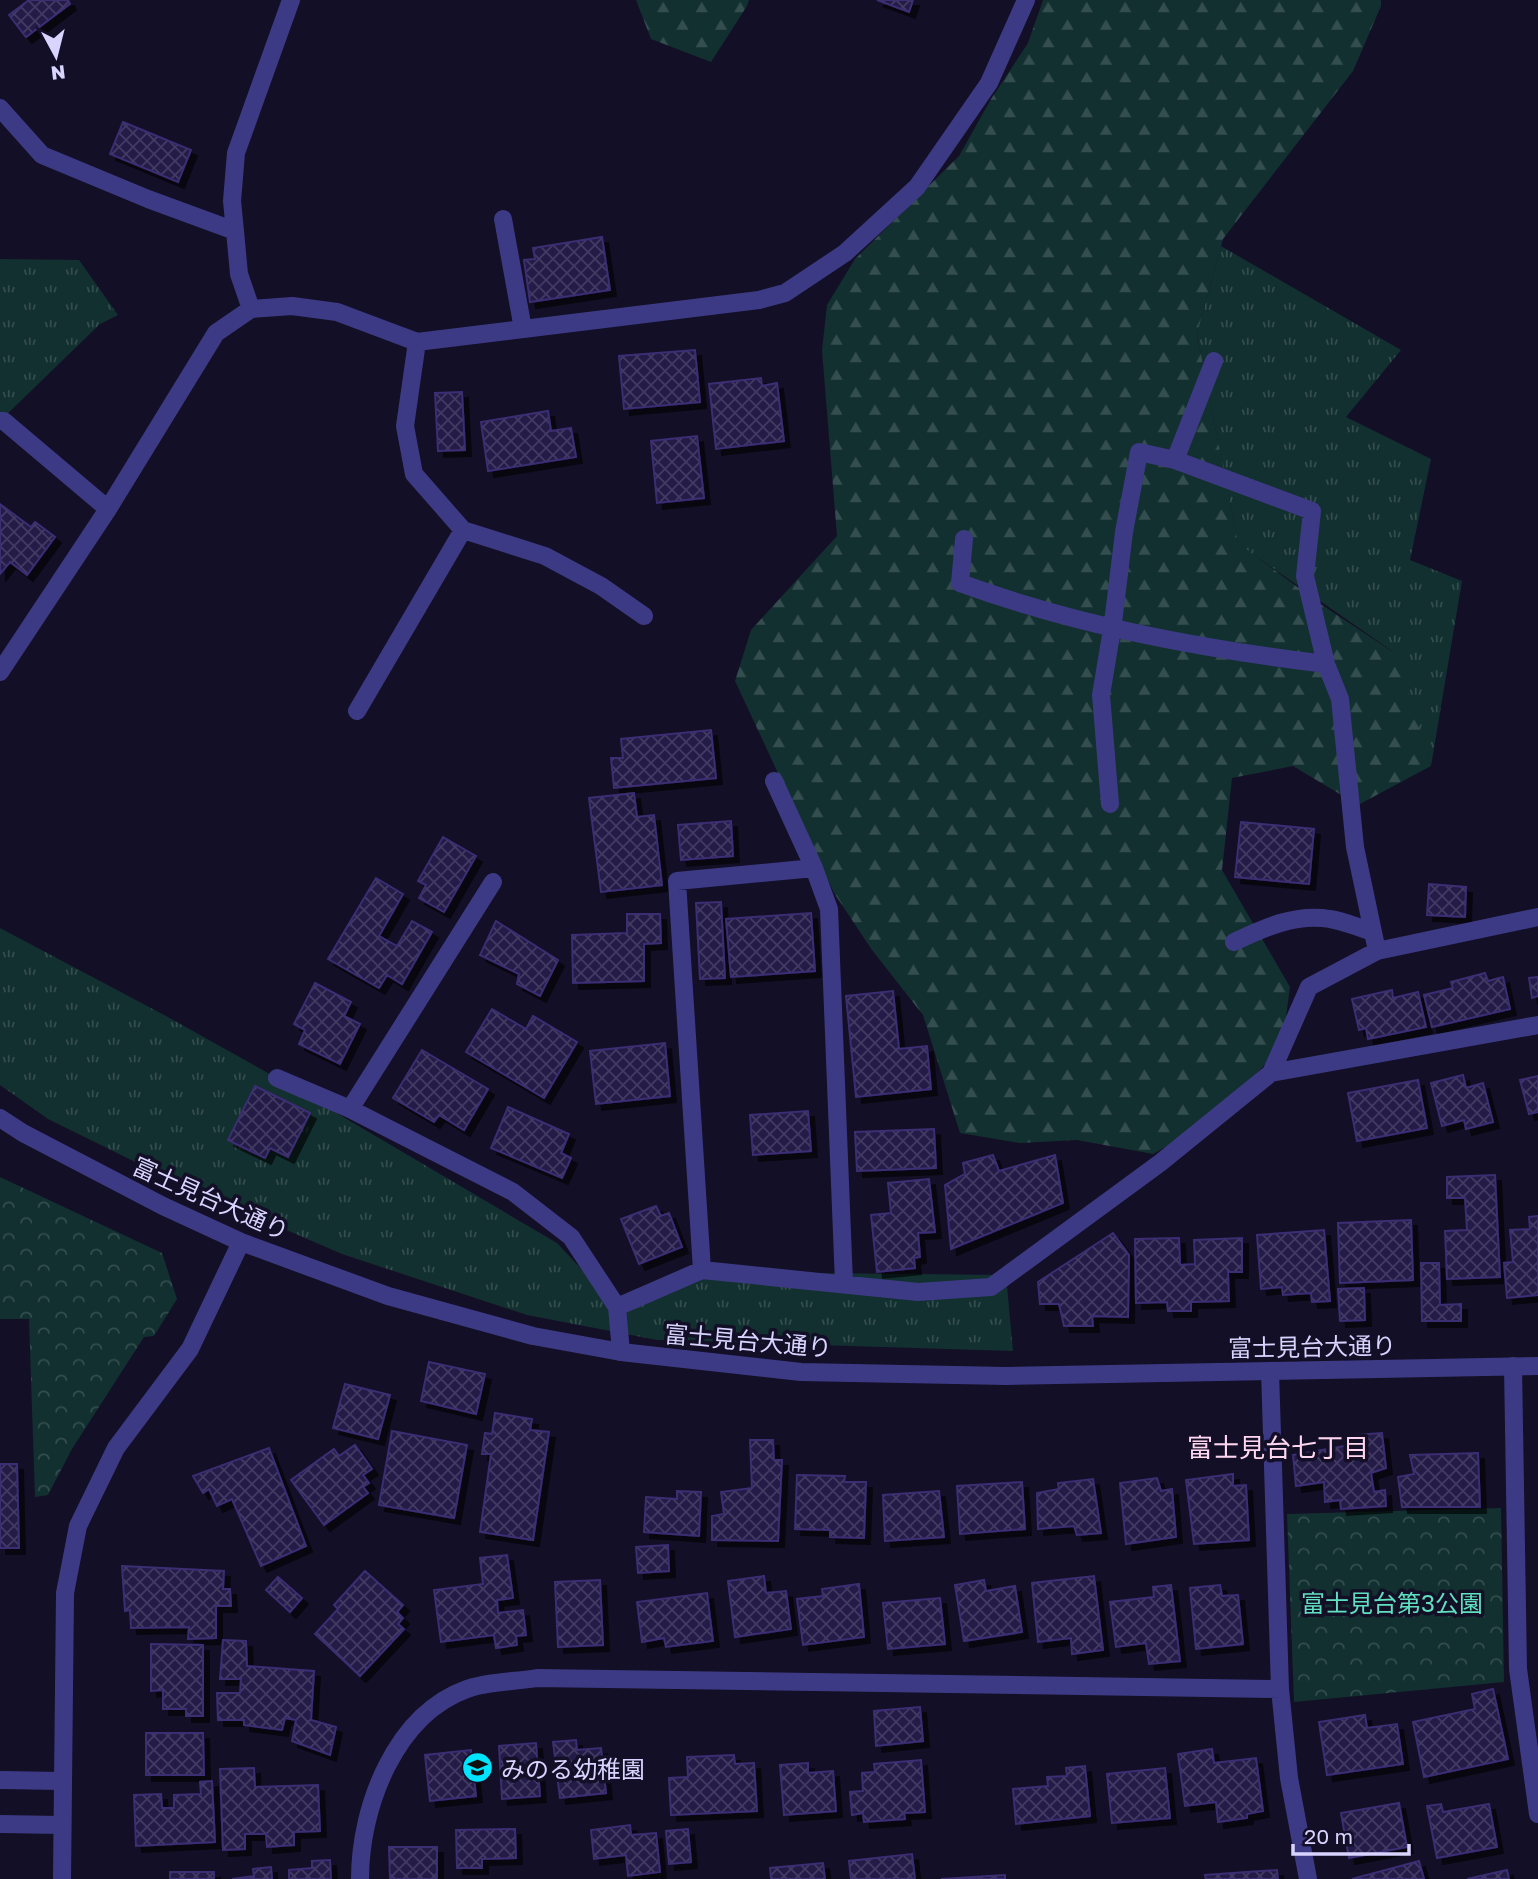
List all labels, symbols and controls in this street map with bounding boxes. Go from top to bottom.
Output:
north arrow [21,21,91,91]
text: N [50,61,67,86]
street label: 富士見台大通り [128,1151,294,1245]
street label: 富士見台大通り [663,1318,833,1362]
street label: 富士見台大通り [1228,1330,1396,1362]
district label: 富士見台七丁目 [1187,1432,1369,1463]
park label: 富士見台第3公園 [1301,1588,1483,1617]
school or university icon: みのる幼稚園 [461,1751,495,1785]
place label: みのる幼稚園 [501,1754,645,1783]
scale bar [1293,1812,1408,1856]
text: 20 m [1304,1823,1353,1849]

